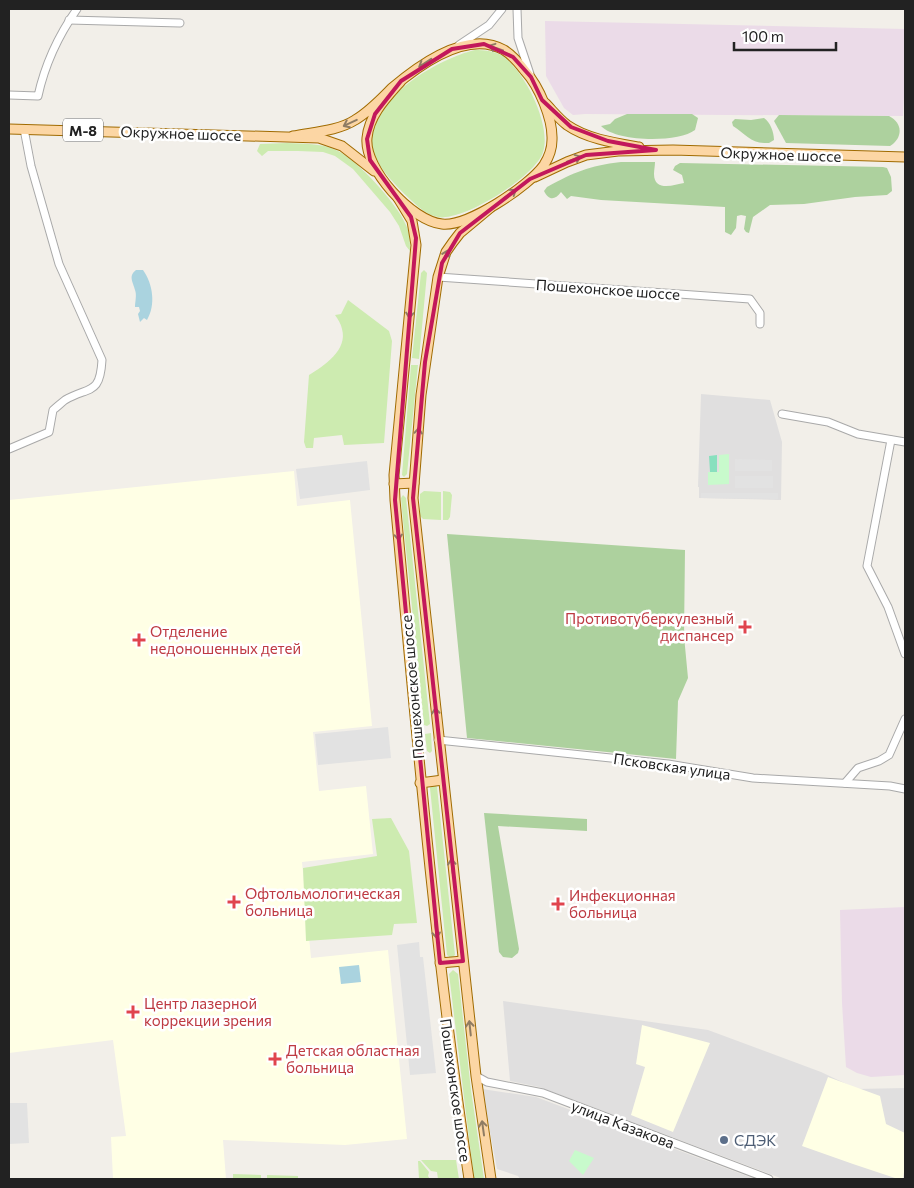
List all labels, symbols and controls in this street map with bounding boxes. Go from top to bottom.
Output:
scale bar [734,20,836,52]
text: 100 m [742,27,784,45]
one-way arrow [489,43,505,52]
one-way arrow [418,58,432,69]
road number: М-8 [63,118,103,142]
one-way arrow [343,118,358,128]
street label: Окружное шоссе [120,122,242,144]
street label: Окружное шоссе [720,143,842,165]
one-way arrow [566,154,582,163]
one-way arrow [503,189,517,199]
one-way arrow [441,250,450,265]
street label: Пошехонское шоссе [535,275,681,303]
one-way arrow [406,303,415,319]
one-way arrow [413,427,423,443]
one-way arrow [393,524,402,540]
place label: Противотуберкулезный диспансер [565,609,734,644]
street label: Пошехонское шоссе [397,614,427,760]
marker: Противотуберкулезный диспансер [738,620,752,634]
place label: Отделение недоношенных детей [150,622,301,657]
marker: Отделение недоношенных детей [132,633,146,647]
one-way arrow [431,707,440,723]
street label: Псковская улица [612,749,732,783]
one-way arrow [447,858,457,874]
place label: Офтольмологическая больница [245,884,400,919]
place label: Инфекционная больница [569,886,676,921]
marker: Офтольмологическая больница [227,895,241,909]
marker: Инфекционная больница [551,897,565,911]
one-way arrow [431,923,441,939]
place label: Центр лазерной коррекции зрения [144,994,272,1029]
marker: Центр лазерной коррекции зрения [126,1005,140,1019]
street label: Пошехонское шоссе [437,1017,475,1163]
one-way arrow [465,1020,475,1036]
place label: Детская областная больница [286,1041,420,1076]
marker: Детская областная больница [268,1052,282,1066]
street label: улица Казакова [569,1096,677,1152]
one-way arrow [478,1120,488,1136]
place label: СДЭК [734,1131,776,1149]
marker: СДЭК [718,1134,730,1146]

